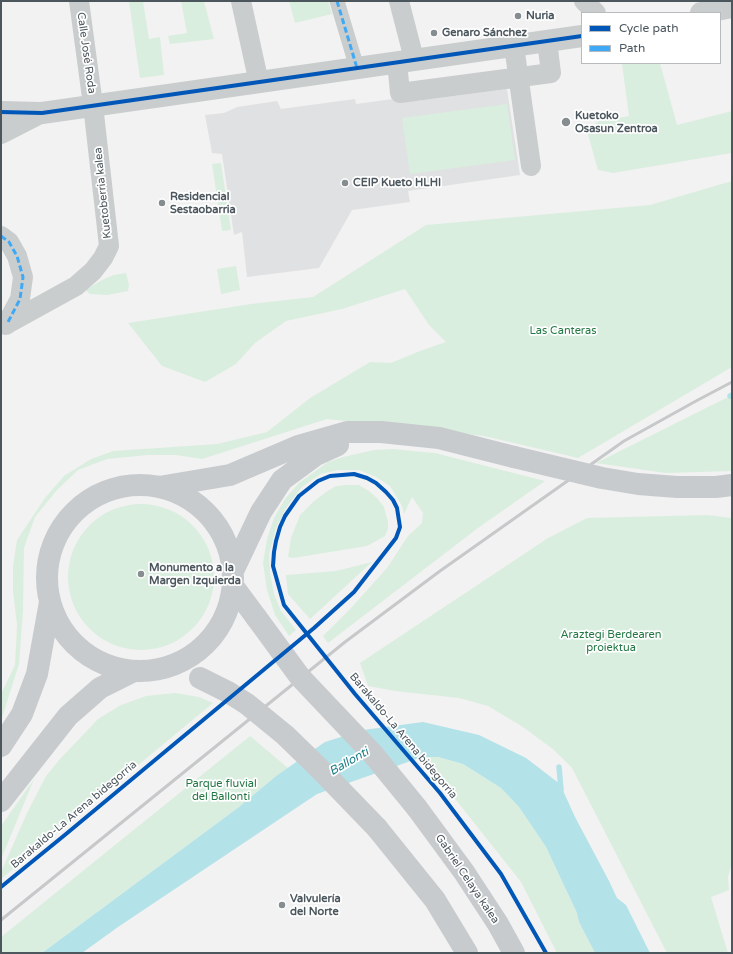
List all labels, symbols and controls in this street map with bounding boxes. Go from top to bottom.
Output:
place label: Nuria [526,9,555,23]
street label: Calle José Roda [74,11,98,95]
marker: Nuria [513,11,523,21]
legend [581,12,721,64]
text: Cycle path [619,21,678,35]
place label: Genaro Sánchez [442,26,527,40]
marker: Genaro Sánchez [429,28,439,38]
text: Path [619,41,645,55]
place label: Kuetoko Osasun Zentroa [575,109,658,135]
marker: Kuetoko Osasun Zentroa [560,116,572,128]
street label: Kuetoberria kalea [92,147,114,239]
place label: CEIP Kueto HLHI [353,176,441,190]
marker: CEIP Kueto HLHI [340,178,350,188]
place label: Residencial Sestaobarria [170,190,236,216]
marker: Residencial Sestaobarria [157,198,167,208]
park label: Las Canteras [529,324,597,338]
place label: Monumento a la Margen Izquierda [149,561,241,587]
marker: Monumento a la Margen Izquierda [136,569,146,579]
park label: Araztegi Berdearen proiektua [560,628,662,654]
street label: Barakaldo-La Arena bidegorria [346,670,460,802]
water label: Ballonti [327,745,371,779]
street label: Barakaldo-La Arena bidegorria [8,758,140,872]
park label: Parque fluvial del Ballonti [185,777,257,803]
street label: Gabriel Celaya kalea [432,832,502,926]
place label: Valvulería del Norte [290,892,341,918]
marker: Valvulería del Norte [277,900,287,910]

